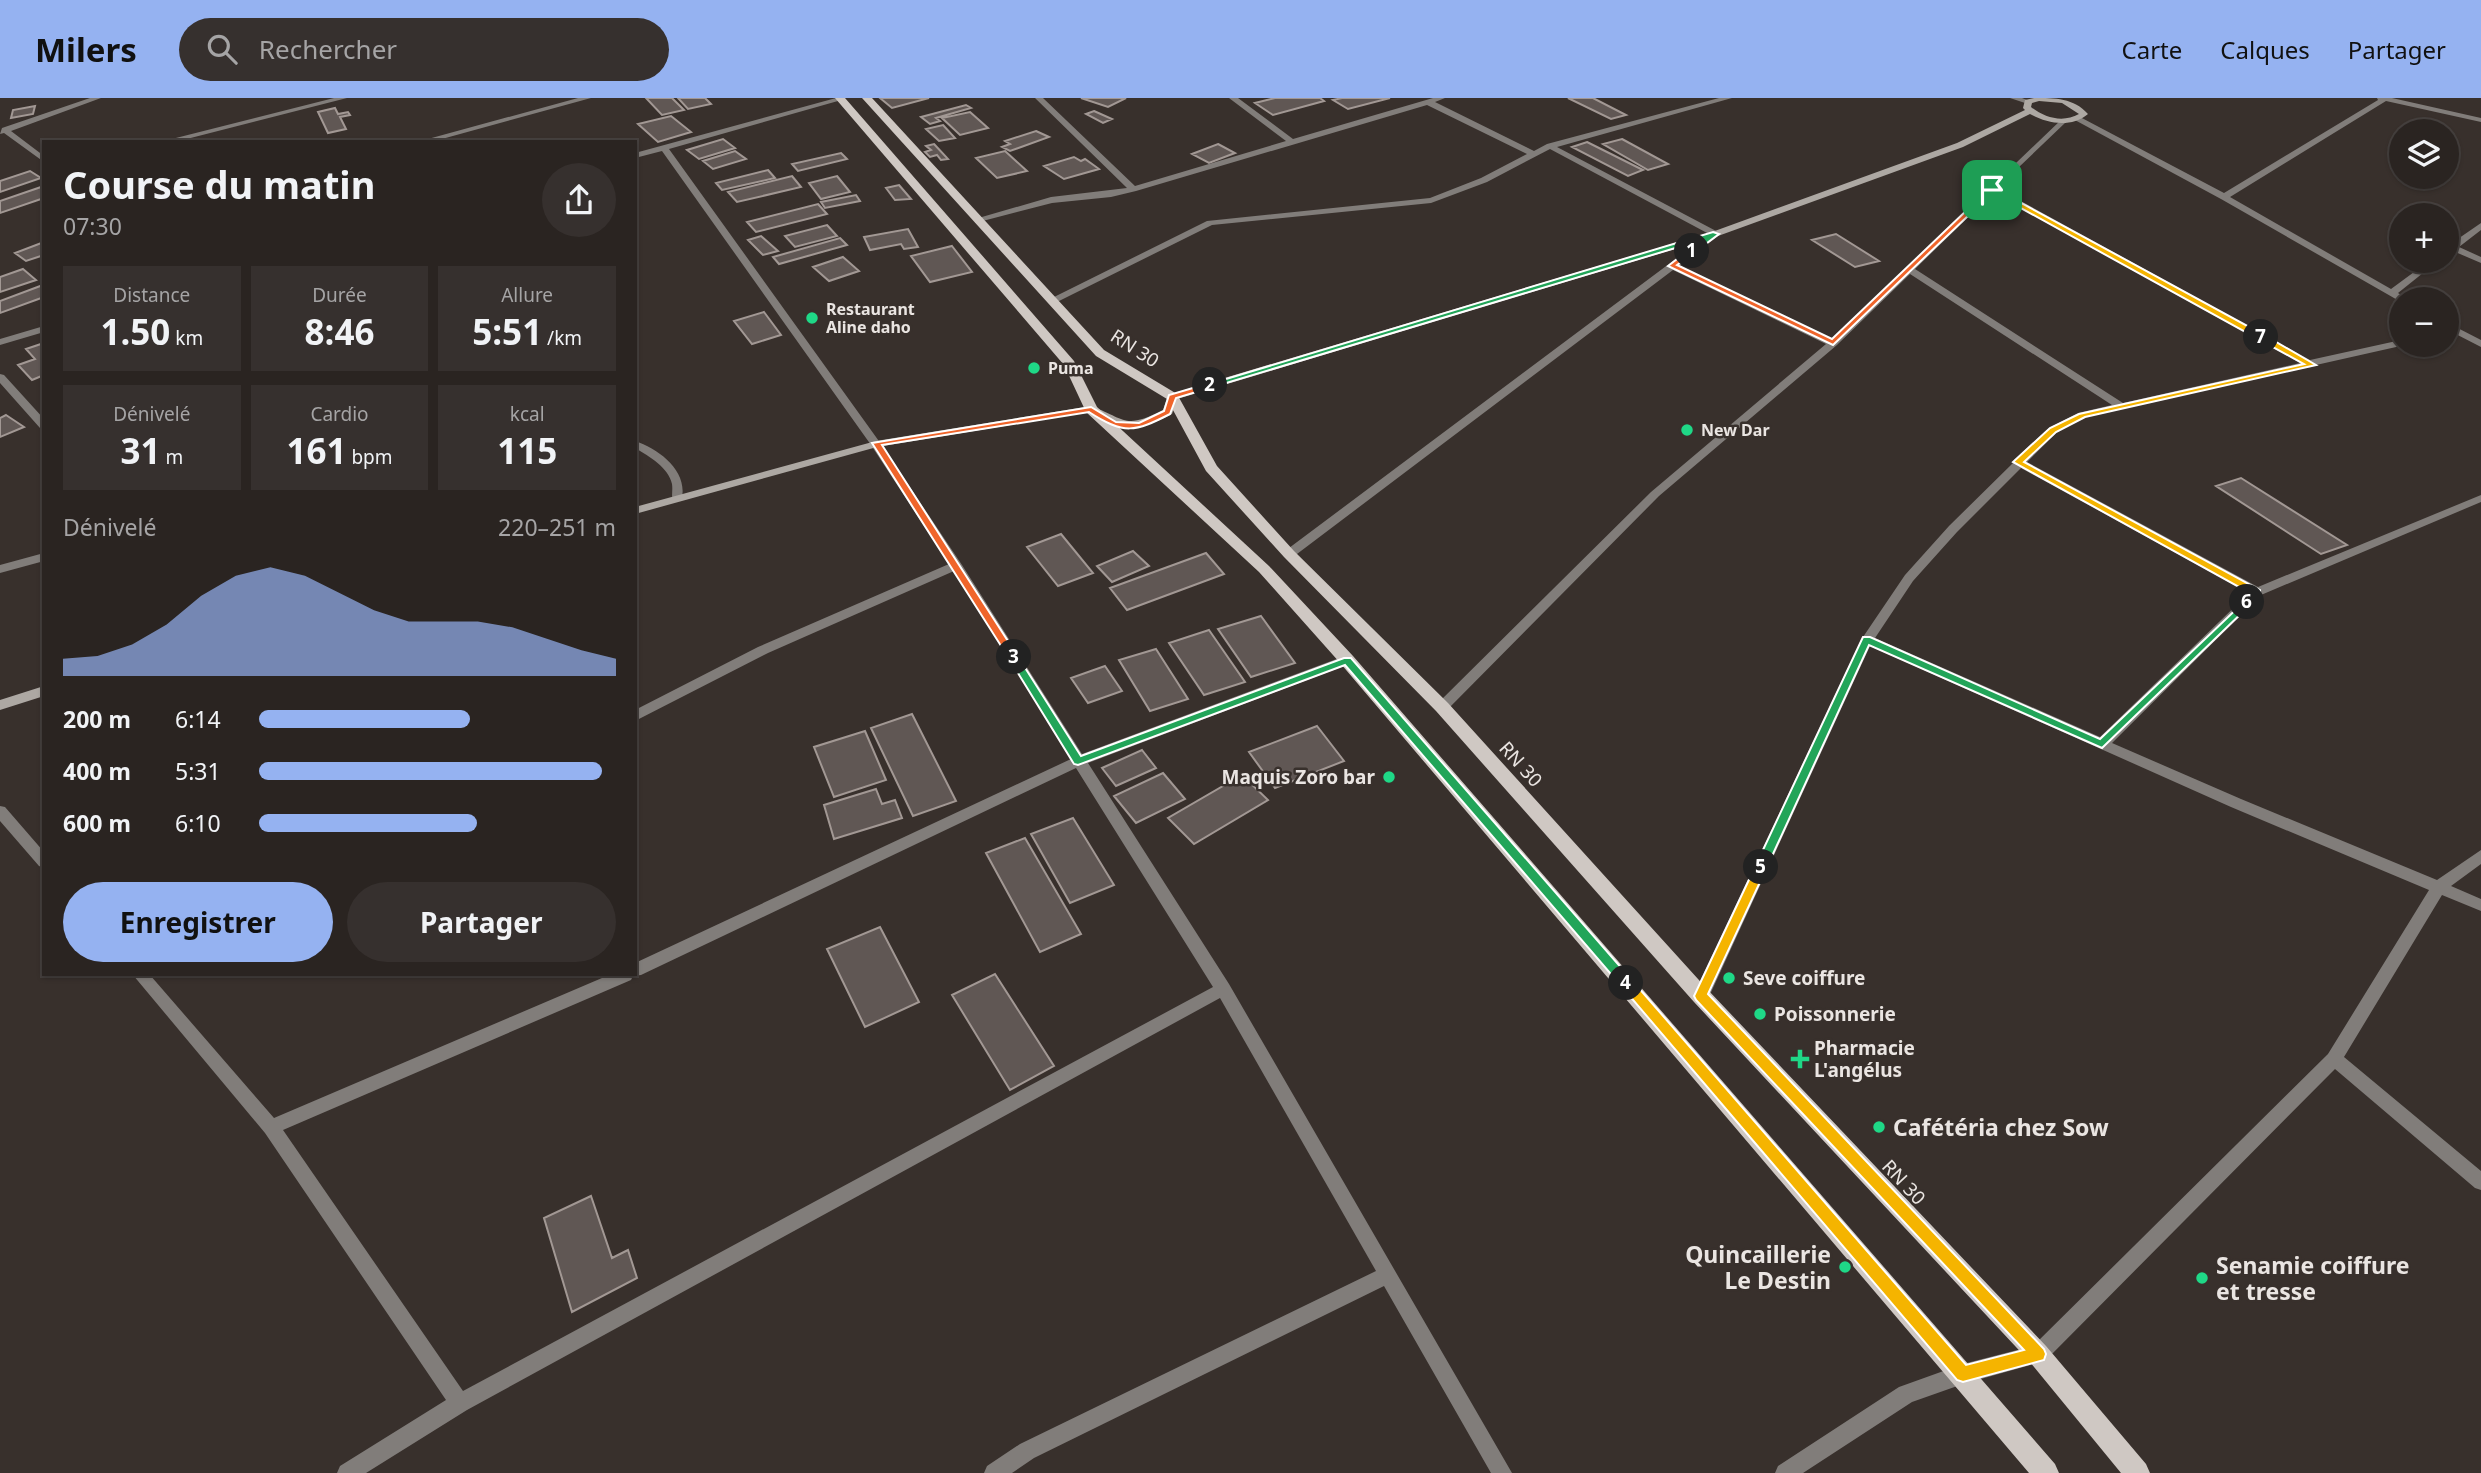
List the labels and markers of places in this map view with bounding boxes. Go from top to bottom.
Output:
pin [1962,160,2022,220]
pin: 1 [1674,234,1710,268]
place label: Restaurant Aline daho [826,298,915,338]
marker: Restaurant Aline daho [804,310,820,326]
pin: 7 [2244,320,2278,354]
place label: Puma [1048,357,1094,379]
marker: Puma [1026,360,1042,376]
pin: 2 [1192,368,1228,402]
place label: New Dar [1701,419,1770,441]
marker: New Dar [1679,422,1695,438]
pin: 6 [2230,584,2264,620]
pin: 3 [996,640,1032,674]
place label: Maquis Zoro bar [1221,764,1375,790]
marker: Maquis Zoro bar [1381,769,1397,785]
pin: 5 [1744,850,1778,884]
place label: Seve coiffure [1743,965,1865,991]
pin: 4 [1608,966,1644,1001]
marker: Seve coiffure [1721,970,1737,986]
place label: Poissonnerie [1774,1001,1896,1027]
marker: Poissonnerie [1752,1006,1768,1022]
place label: Pharmacie L'angélus [1814,1035,1915,1083]
marker: Pharmacie L'angélus [1792,1051,1808,1067]
place label: Cafétéria chez Sow [1893,1111,2109,1143]
marker: Cafétéria chez Sow [1871,1119,1887,1135]
place label: Quincaillerie Le Destin [1685,1238,1831,1296]
place label: Senamie coiffure et tresse [2216,1249,2410,1307]
marker: Quincaillerie Le Destin [1837,1259,1853,1275]
marker: Senamie coiffure et tresse [2194,1270,2210,1286]

